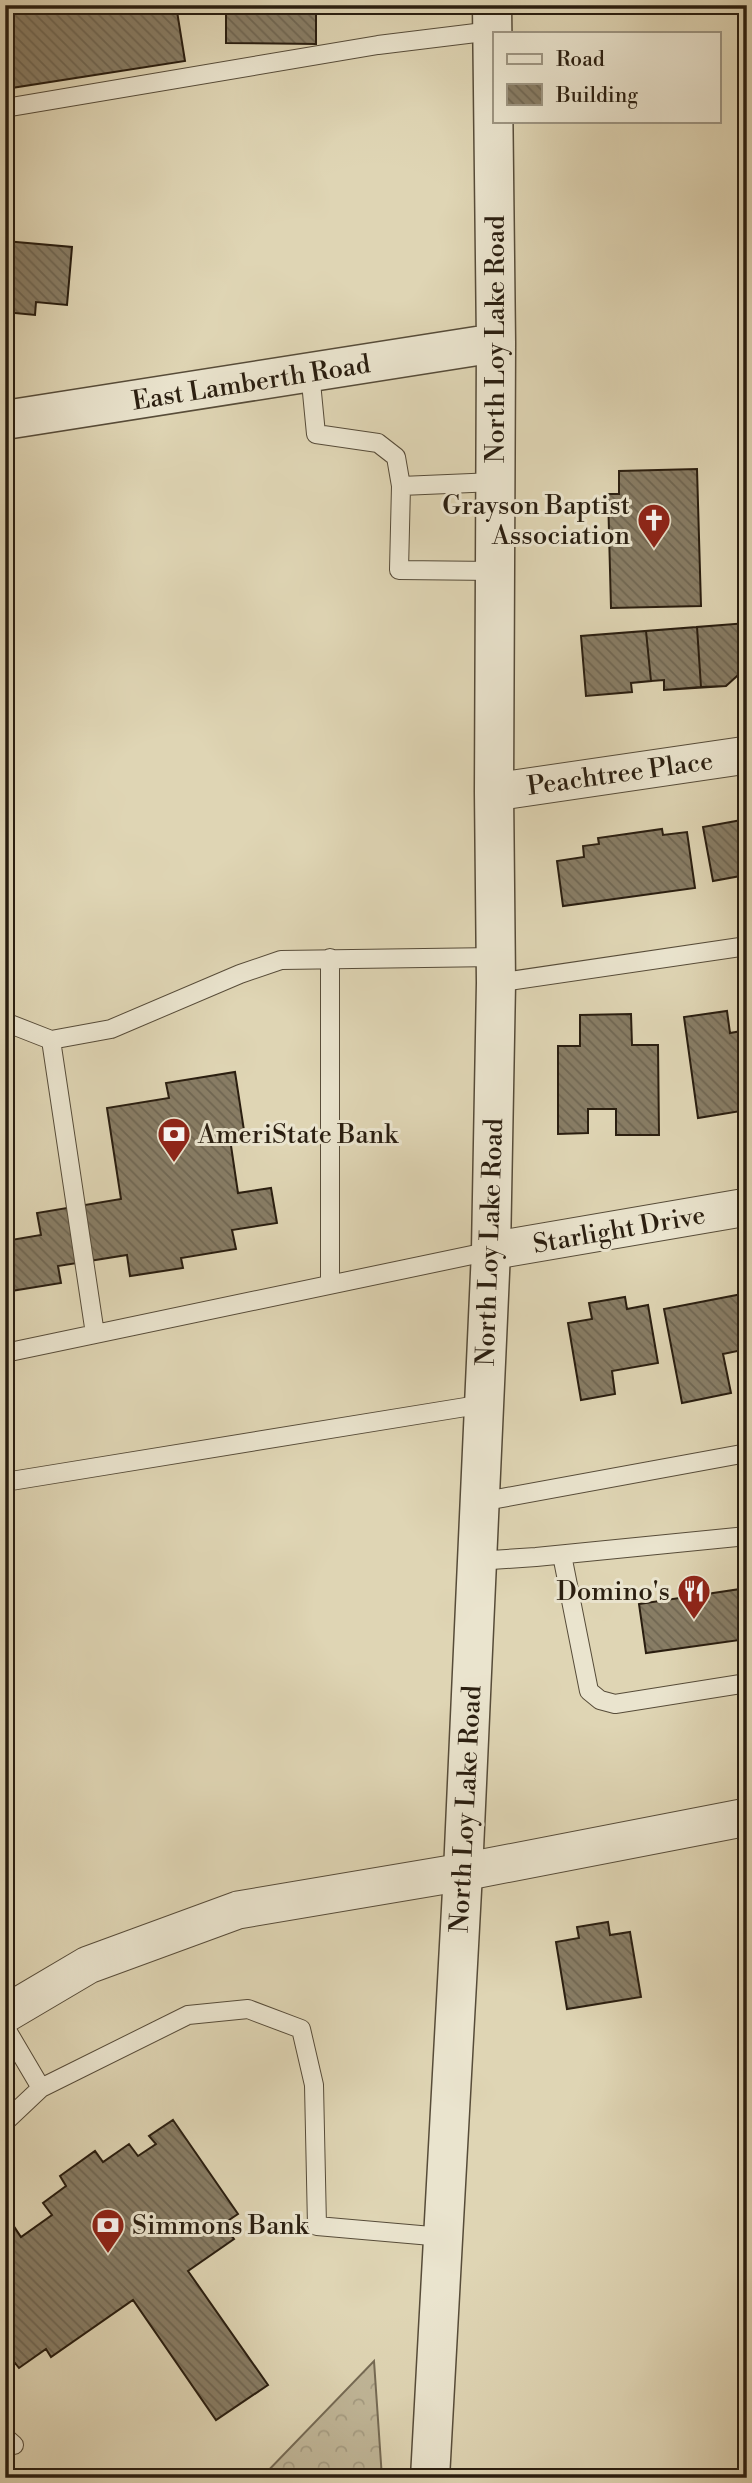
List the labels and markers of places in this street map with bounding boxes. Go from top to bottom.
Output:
place label: Grayson Baptist Association [442,490,630,552]
church icon: Grayson Baptist Association [635,501,673,550]
bank icon: AmeriState Bank [155,1115,193,1164]
place label: AmeriState Bank [197,1119,399,1151]
restaurant icon: Domino's [675,1572,713,1621]
place label: Domino's [557,1576,670,1608]
bank icon: Simmons Bank [89,2206,127,2255]
place label: Simmons Bank [132,2210,310,2242]

